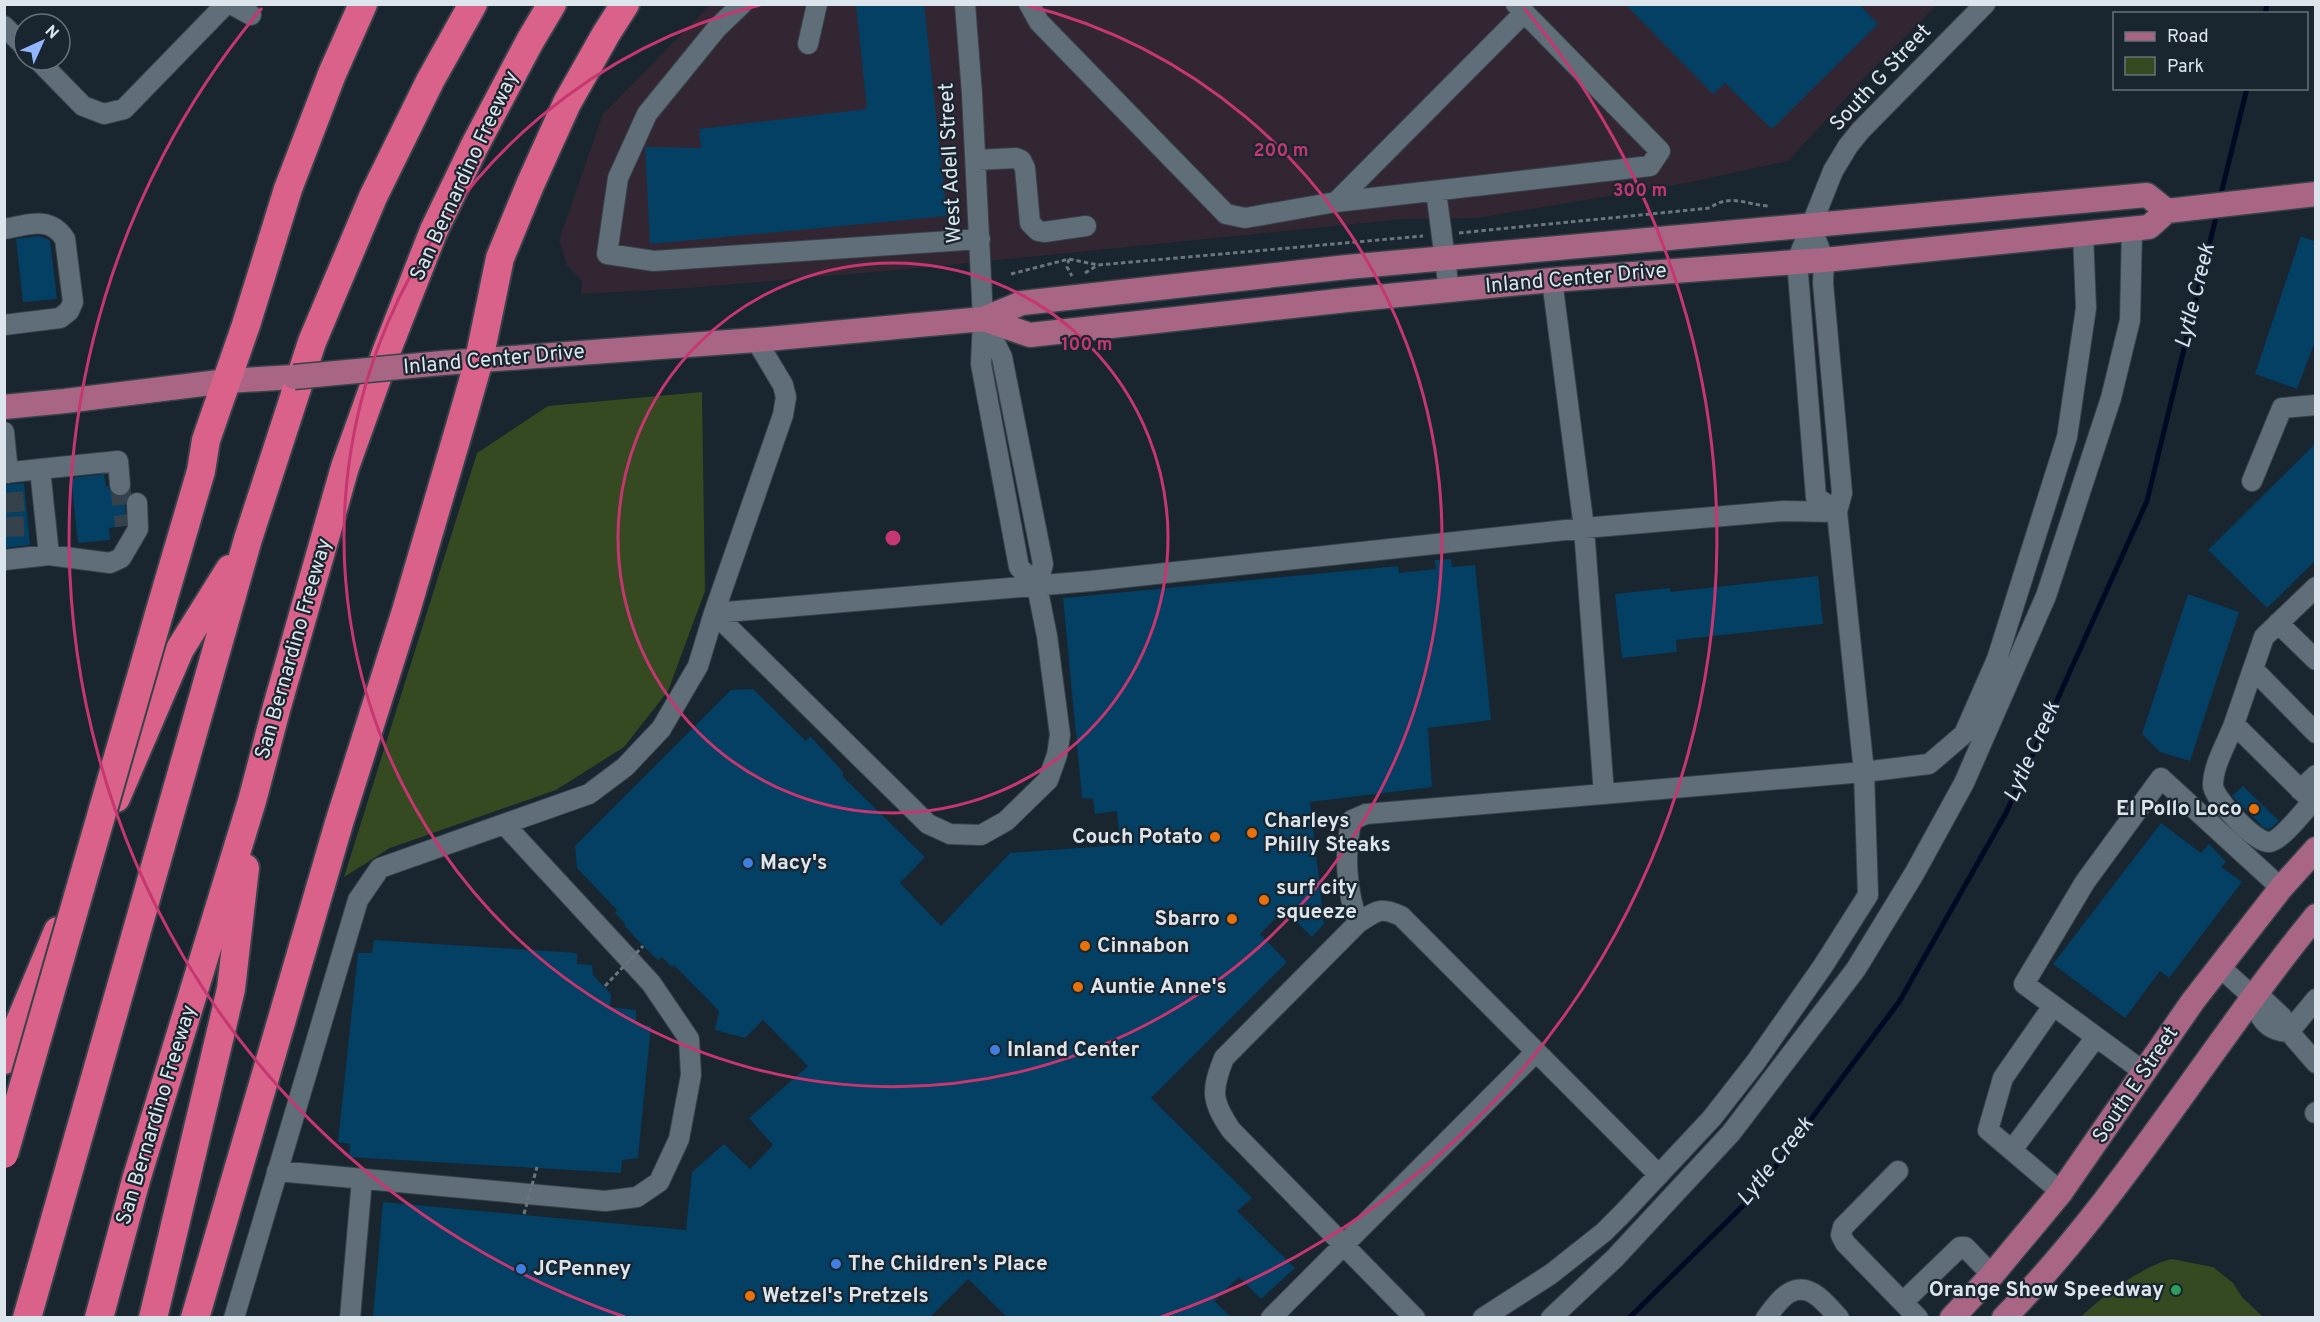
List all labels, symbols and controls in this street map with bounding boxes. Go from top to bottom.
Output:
north arrow [12,12,72,72]
legend [2113,12,2308,90]
street label: South G Street [1824,19,1938,137]
text: N [40,22,62,44]
text: Road [2167,26,2209,49]
text: Park [2167,56,2204,79]
street label: San Bernardino Freeway [404,67,526,285]
street label: West Adell Street [933,82,969,244]
text: 200 m [1253,140,1309,163]
text: 300 m [1613,180,1667,203]
water label: Lytle Creek [2170,240,2222,351]
street label: Inland Center Drive [1484,258,1668,300]
text: 100 m [1061,334,1113,357]
street label: Inland Center Drive [402,339,586,381]
centre of rings [883,528,903,548]
street label: San Bernardino Freeway [250,535,338,763]
water label: Lytle Creek [1999,697,2067,806]
place label: El Pollo Loco [2116,796,2242,823]
marker: El Pollo Loco [2247,802,2261,816]
place label: Charleys Philly Steaks [1264,808,1391,859]
place label: Couch Potato [1072,824,1203,851]
marker: Charleys Philly Steaks [1245,826,1259,840]
marker: Couch Potato [1208,830,1222,844]
place label: Macy's [760,850,827,877]
marker: Macy's [741,856,755,870]
place label: surf city squeeze [1276,875,1358,926]
marker: surf city squeeze [1257,893,1271,907]
place label: Sbarro [1155,906,1220,933]
marker: Sbarro [1225,912,1239,926]
place label: Cinnabon [1097,933,1189,960]
marker: Cinnabon [1078,939,1092,953]
place label: Auntie Anne's [1090,974,1227,1001]
marker: Auntie Anne's [1071,980,1085,994]
street label: San Bernardino Freeway [111,1002,203,1228]
street label: South E Street [2087,1021,2185,1149]
place label: Inland Center [1007,1037,1140,1064]
marker: Inland Center [988,1043,1002,1057]
water label: Lytle Creek [1732,1111,1821,1212]
place label: The Children's Place [848,1251,1048,1278]
place label: JCPenney [533,1256,631,1283]
marker: The Children's Place [829,1257,843,1271]
marker: JCPenney [514,1262,528,1276]
place label: Orange Show Speedway [1929,1277,2164,1304]
place label: Wetzel's Pretzels [762,1283,929,1310]
marker: Orange Show Speedway [2169,1283,2183,1297]
marker: Wetzel's Pretzels [743,1289,757,1303]

